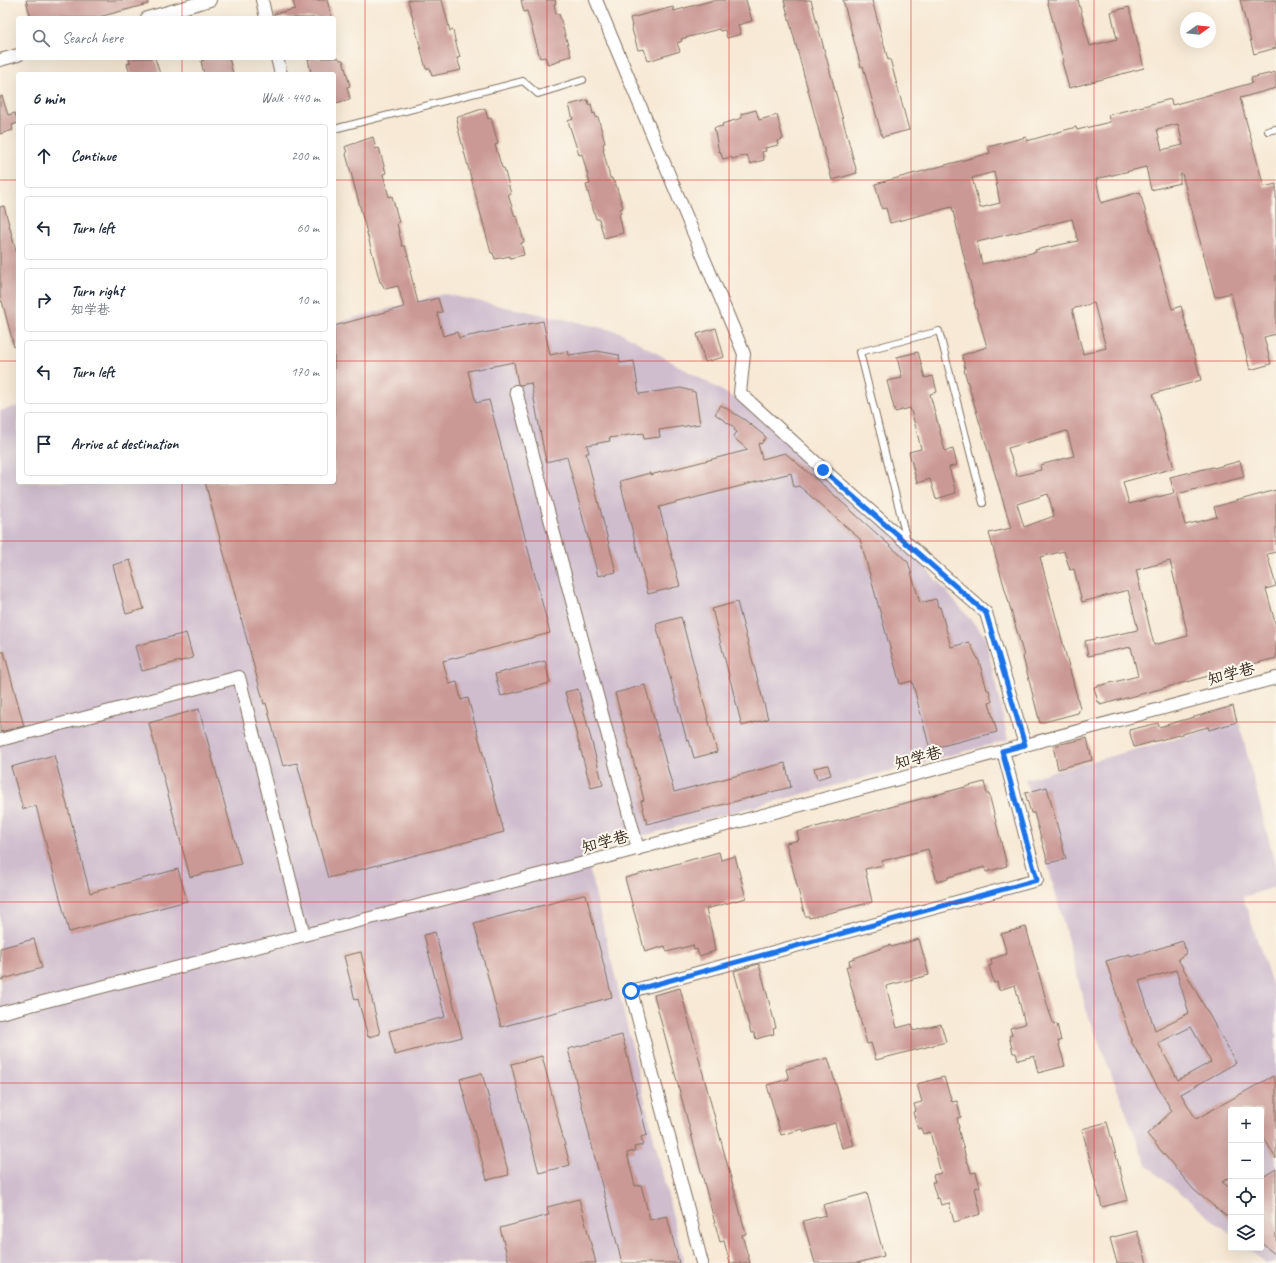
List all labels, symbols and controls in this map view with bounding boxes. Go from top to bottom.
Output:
north arrow [1180,12,1216,48]
search box [16,16,336,60]
icon: search [30,27,52,49]
text: Search here [62,29,123,48]
text: 6 min [32,88,65,109]
text: Walk · 440 m [261,90,320,106]
icon: ahead [33,145,55,167]
text: Continue [71,147,116,166]
text: 200 m [291,148,319,164]
icon: left [33,217,55,239]
text: Turn left [71,219,114,238]
text: 60 m [297,220,319,236]
text: Turn right [71,282,124,301]
icon: right [33,289,55,311]
text: 10 m [297,292,319,308]
text: 知学巷 [71,302,110,318]
icon: left [33,361,55,383]
text: Turn left [71,363,114,382]
text: 170 m [291,364,319,380]
icon: arrive [33,433,55,455]
text: Arrive at destination [71,435,178,454]
route end [814,461,832,479]
street label: 知学巷 [1205,658,1257,690]
street label: 知学巷 [892,742,944,774]
street label: 知学巷 [579,826,631,858]
route start [622,982,640,1000]
map controls [1228,1107,1264,1251]
button: + [1228,1107,1264,1143]
button: − [1228,1143,1264,1179]
button: locate [1228,1179,1264,1215]
button: layers [1228,1215,1264,1251]

